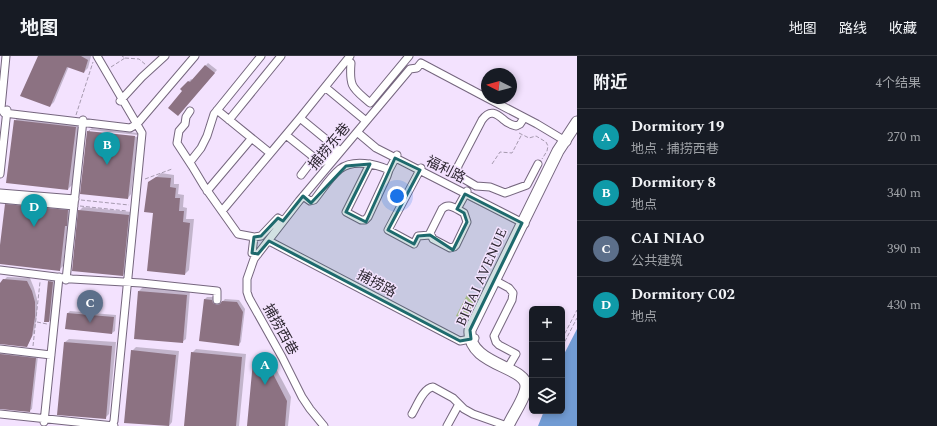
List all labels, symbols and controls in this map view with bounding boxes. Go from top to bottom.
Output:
text: 地图 [20,14,58,43]
text: 地图 [789,18,817,39]
text: 路线 [839,18,867,39]
text: 收藏 [889,18,917,39]
north arrow [481,68,517,104]
text: 附近 [593,70,627,96]
text: 4个结果 [875,73,921,93]
text: Dormitory 19 [631,115,724,138]
street label: 捕捞东巷 [303,118,355,175]
text: A [601,127,611,147]
text: 270 m [887,127,921,147]
pin: B [94,132,120,165]
text: 地点 · 捕捞西巷 [631,139,719,159]
street label: 福利路 [422,151,469,188]
text: Dormitory 8 [631,171,716,194]
text: B [601,183,611,203]
text: 340 m [887,183,921,203]
your location [387,186,407,206]
pin: D [21,194,47,227]
text: 地点 [631,195,657,215]
street label: BIHAI AVENUE [450,225,513,330]
text: CAI NIAO [631,227,704,250]
text: C [601,239,611,259]
text: 390 m [887,239,921,259]
text: 公共建筑 [631,251,683,271]
street label: 捕捞路 [353,264,400,303]
text: Dormitory C02 [631,283,735,306]
pin: C [77,290,103,323]
text: D [601,295,611,315]
text: 430 m [887,295,921,315]
street label: 捕捞西巷 [258,300,303,359]
map controls [529,306,565,414]
button: + [529,306,565,342]
text: 地点 [631,307,657,327]
button: − [529,342,565,378]
pin: A [252,352,278,385]
button: layers [529,378,565,414]

